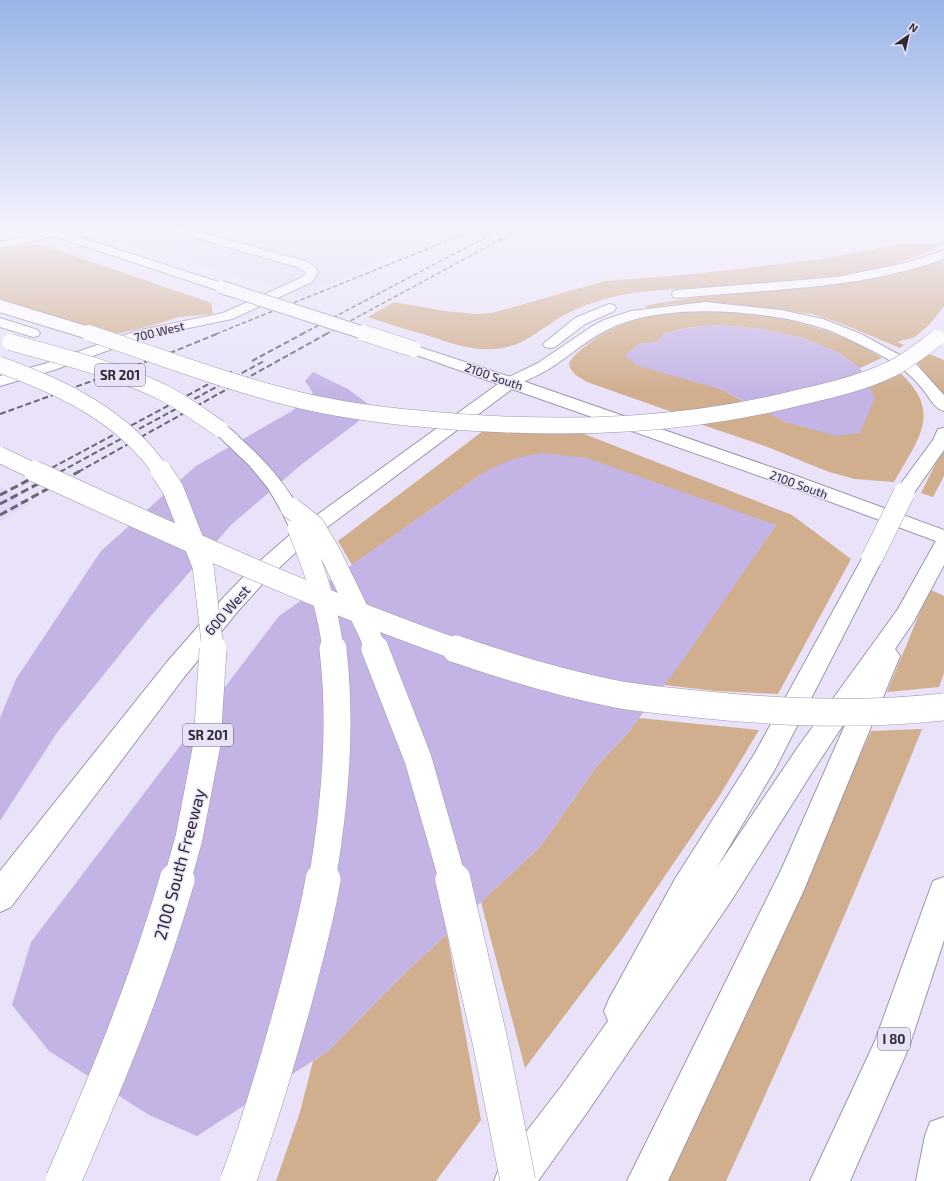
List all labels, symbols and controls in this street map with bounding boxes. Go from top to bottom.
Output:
north arrow [888,16,928,56]
text: N [907,20,921,35]
street label: 700 West [132,318,186,344]
street label: 2100 South [463,360,525,392]
road number: SR 201 [95,364,145,386]
street label: 2100 South [768,467,830,501]
street label: 600 West [201,581,253,639]
road number: SR 201 [183,724,233,746]
street label: 2100 South Freeway [149,786,210,942]
road number: I 80 [878,1028,910,1050]

